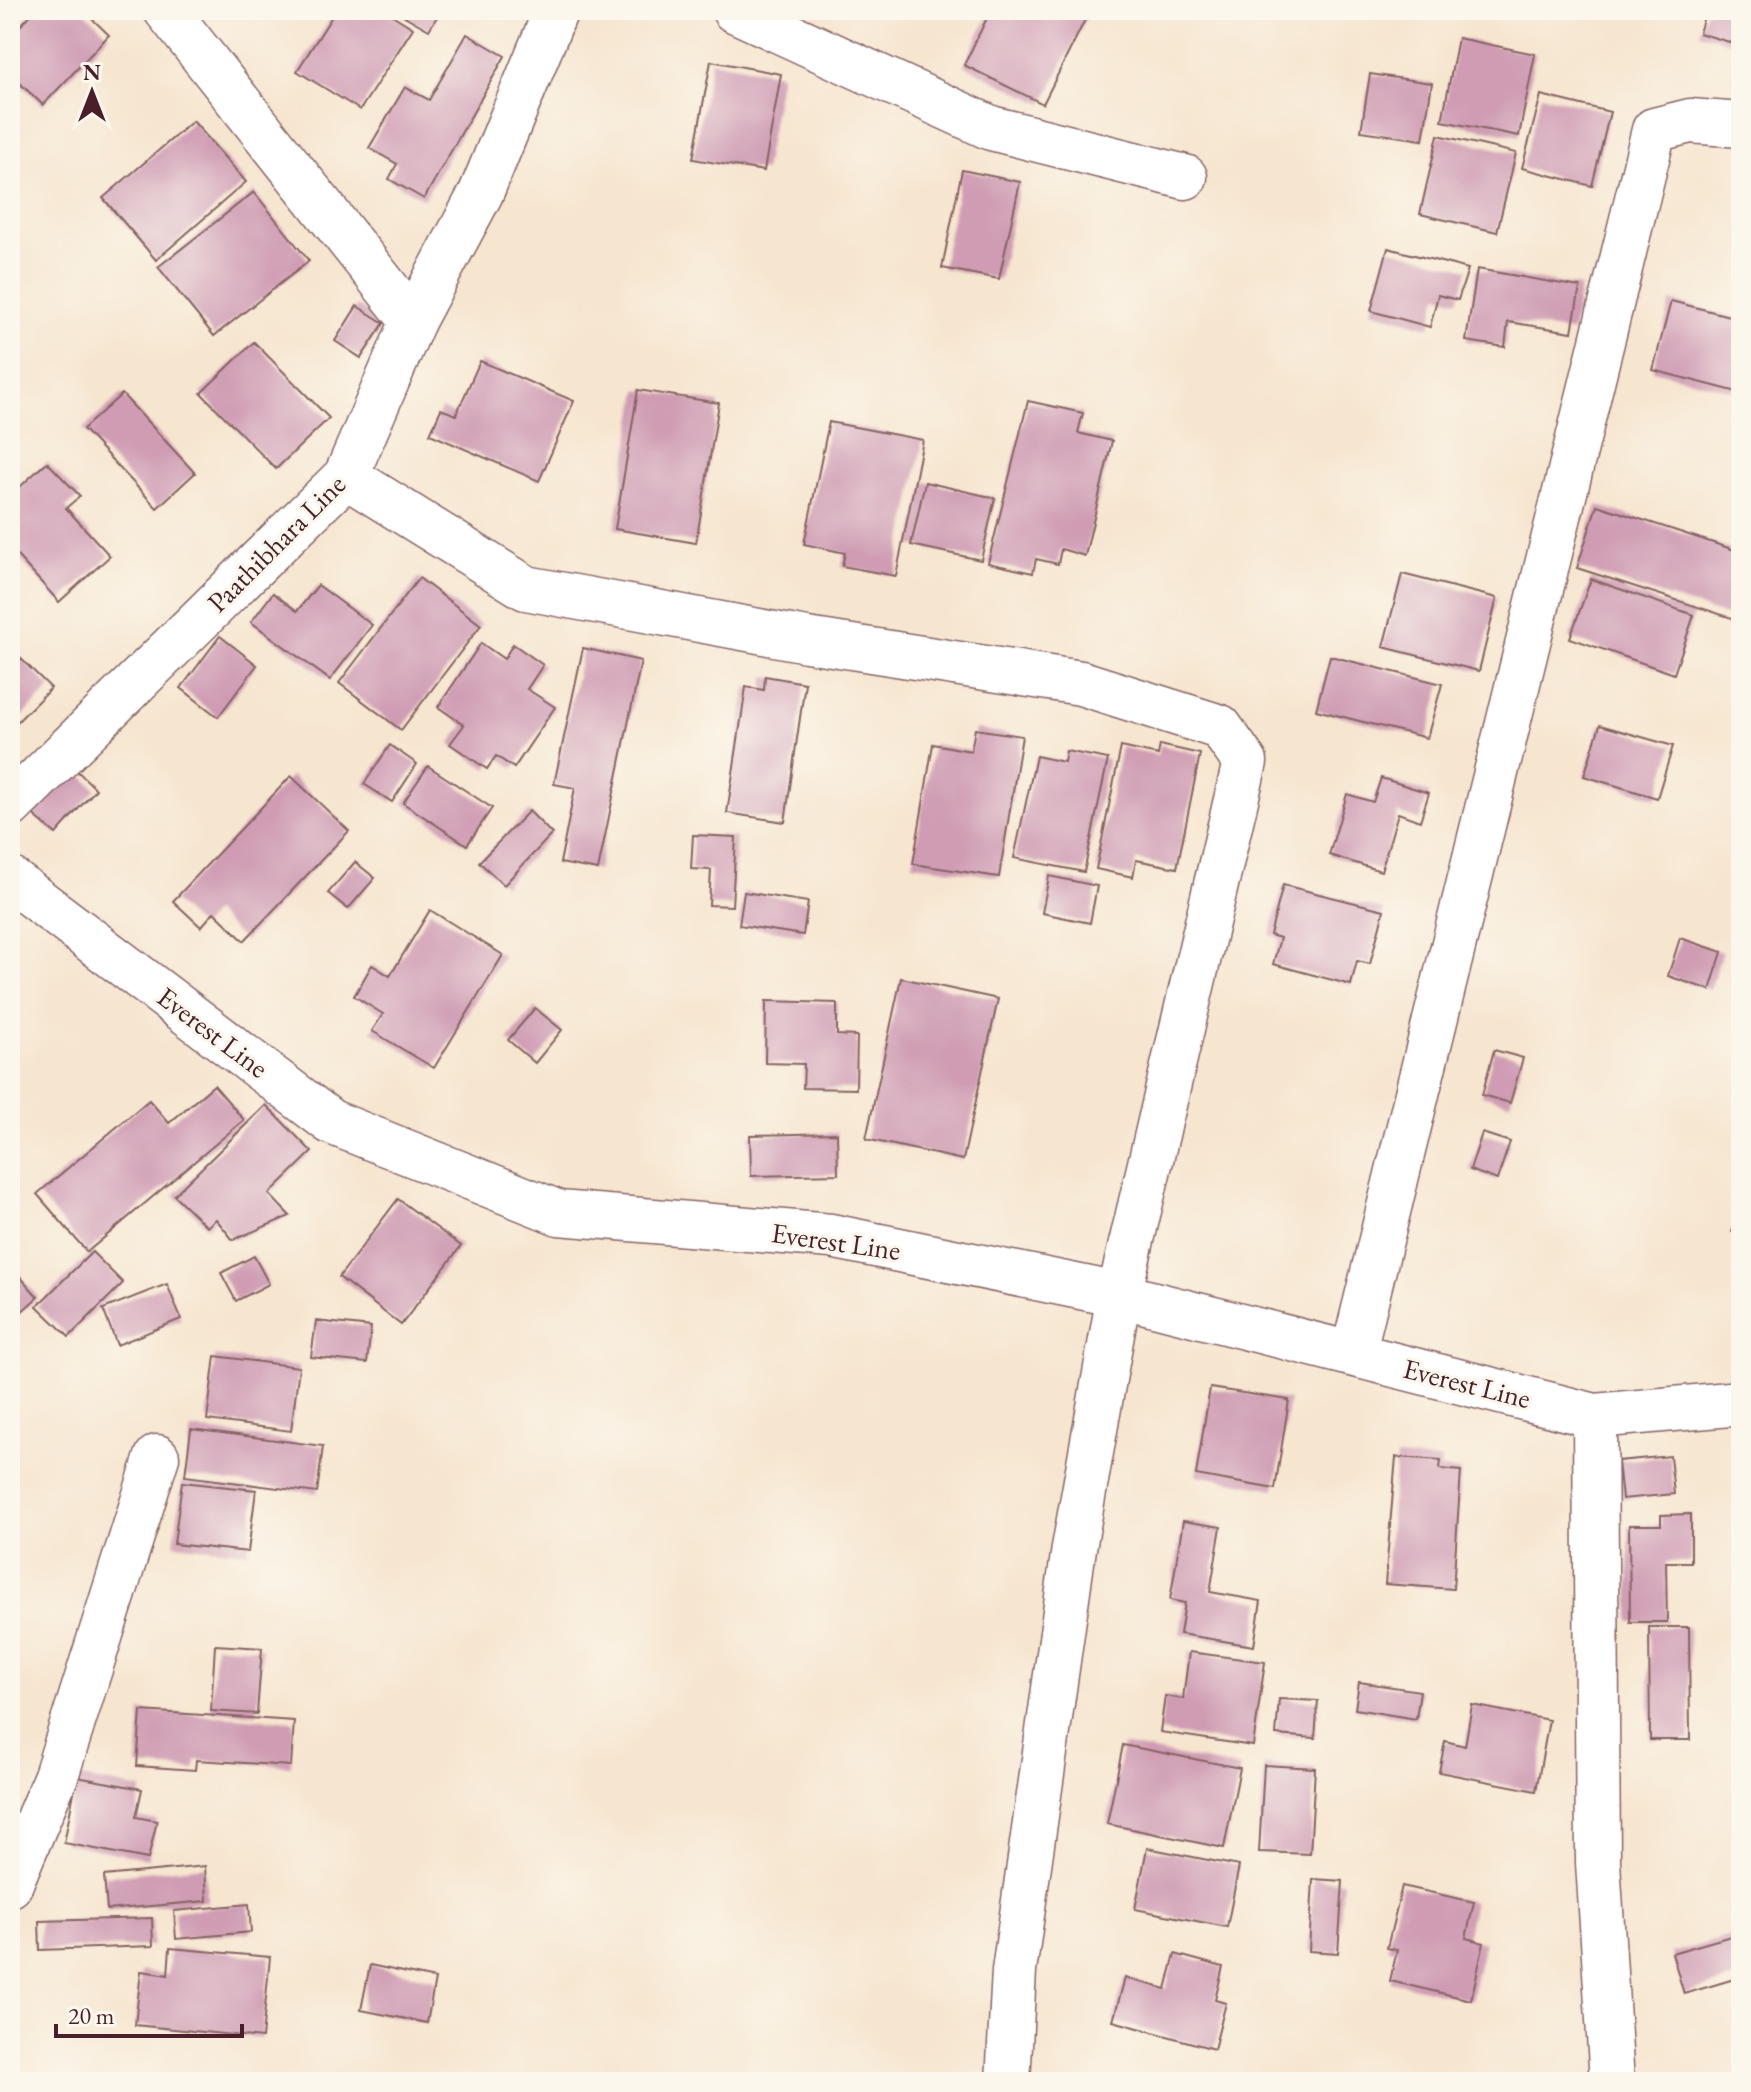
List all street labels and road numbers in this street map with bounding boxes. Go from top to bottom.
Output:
street label: Paathibhara Line [199,466,353,620]
street label: Everest Line [150,978,276,1086]
street label: Everest Line [769,1214,903,1268]
street label: Everest Line [1400,1350,1535,1416]

